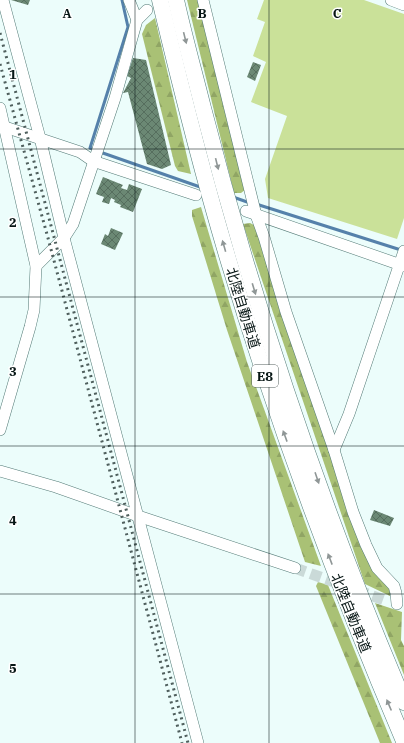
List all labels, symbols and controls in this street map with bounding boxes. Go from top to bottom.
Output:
text: A [62,5,72,22]
text: B [197,5,207,22]
text: C [333,5,342,22]
one-way arrow [182,32,188,44]
text: 1 [9,66,17,83]
one-way arrow [215,158,221,170]
text: 2 [9,214,17,231]
one-way arrow [221,240,227,252]
street label: 北陸自動車道 [222,265,264,351]
one-way arrow [251,283,257,295]
text: 3 [9,363,17,380]
road number: E8 [252,365,278,387]
one-way arrow [282,430,288,442]
one-way arrow [314,473,320,485]
text: 4 [9,512,17,529]
one-way arrow [326,552,332,564]
street label: 北陸自動車道 [327,571,375,655]
text: 5 [9,660,17,677]
one-way arrow [385,699,392,711]

